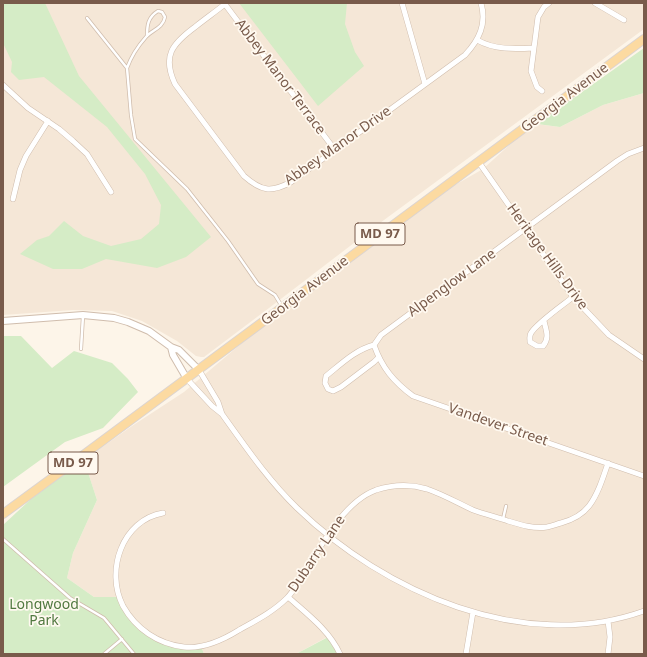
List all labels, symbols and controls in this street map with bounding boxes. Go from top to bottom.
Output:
street label: Abbey Manor Terrace [231,16,329,138]
street label: Georgia Avenue [518,60,612,136]
street label: Abbey Manor Drive [281,103,395,189]
street label: Heritage Hills Drive [503,201,591,313]
road number: MD 97 [355,223,405,245]
street label: Alpenglow Lane [405,245,499,321]
street label: Georgia Avenue [258,253,352,329]
street label: Vandever Street [446,400,550,450]
road number: MD 97 [48,452,98,474]
street label: Dubarry Lane [285,512,349,596]
park label: Longwood Park [9,597,79,630]

